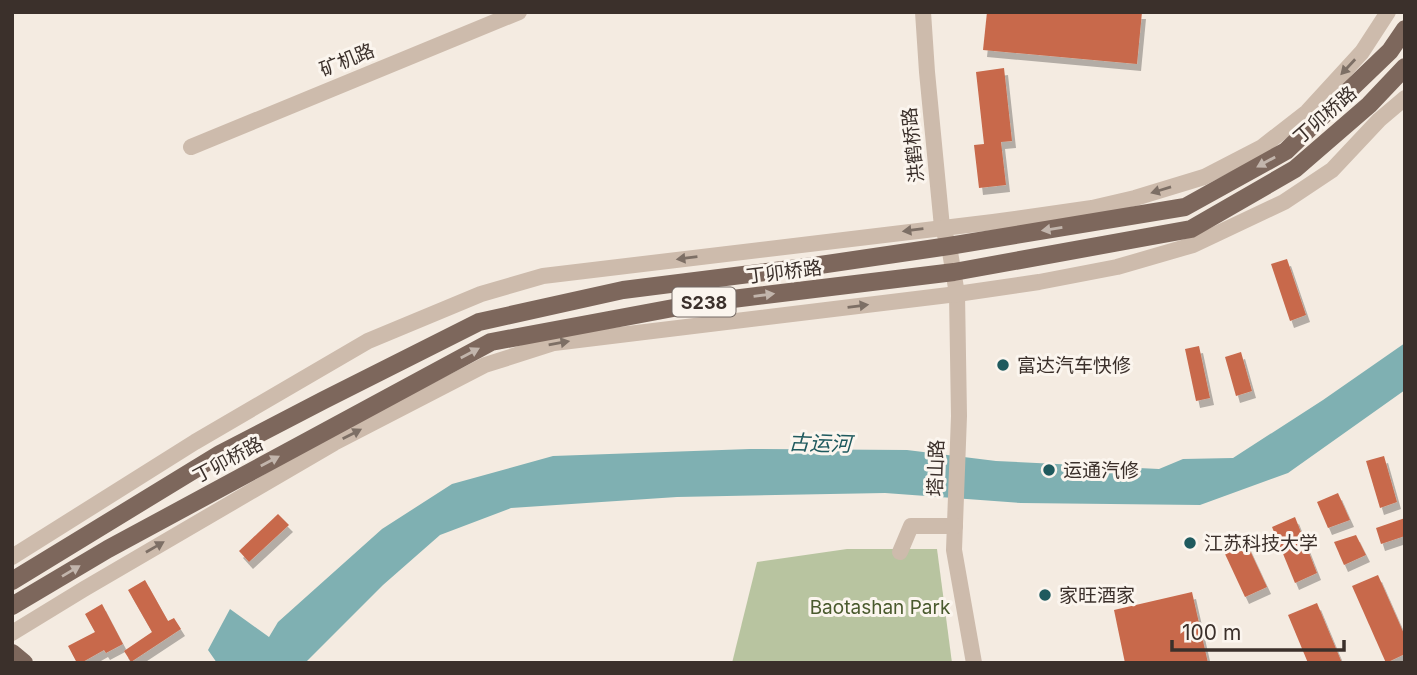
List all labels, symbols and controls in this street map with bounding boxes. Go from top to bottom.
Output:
street label: 矿机路 [316,39,378,81]
one-way arrow [1340,58,1356,76]
street label: 丁卯桥路 [1289,81,1361,149]
street label: 洪鹤桥路 [898,106,928,184]
one-way arrow [1257,156,1276,168]
one-way arrow [1151,185,1172,196]
one-way arrow [1041,224,1063,235]
one-way arrow [902,225,924,236]
one-way arrow [676,252,698,263]
street label: 丁卯桥路 [745,256,823,288]
road number: S238 [672,288,736,316]
one-way arrow [753,290,775,301]
one-way arrow [847,300,869,311]
one-way arrow [548,337,570,348]
one-way arrow [460,347,480,359]
place label: 富达汽车快修 [1017,354,1131,377]
marker: 富达汽车快修 [995,357,1011,373]
one-way arrow [342,428,362,439]
water label: 古运河 [788,429,856,457]
street label: 丁卯桥路 [189,432,267,488]
street label: 塔山路 [924,439,948,497]
one-way arrow [260,455,280,467]
place label: 运通汽修 [1063,459,1139,482]
marker: 运通汽修 [1041,462,1057,478]
place label: 江苏科技大学 [1204,532,1318,555]
marker: 江苏科技大学 [1182,535,1198,551]
one-way arrow [145,541,164,554]
one-way arrow [61,565,80,577]
place label: 家旺酒家 [1059,584,1135,607]
marker: 家旺酒家 [1037,587,1053,603]
park label: Baotashan Park [810,596,951,619]
scale bar [1172,608,1344,652]
text: 100 m [1182,620,1241,645]

